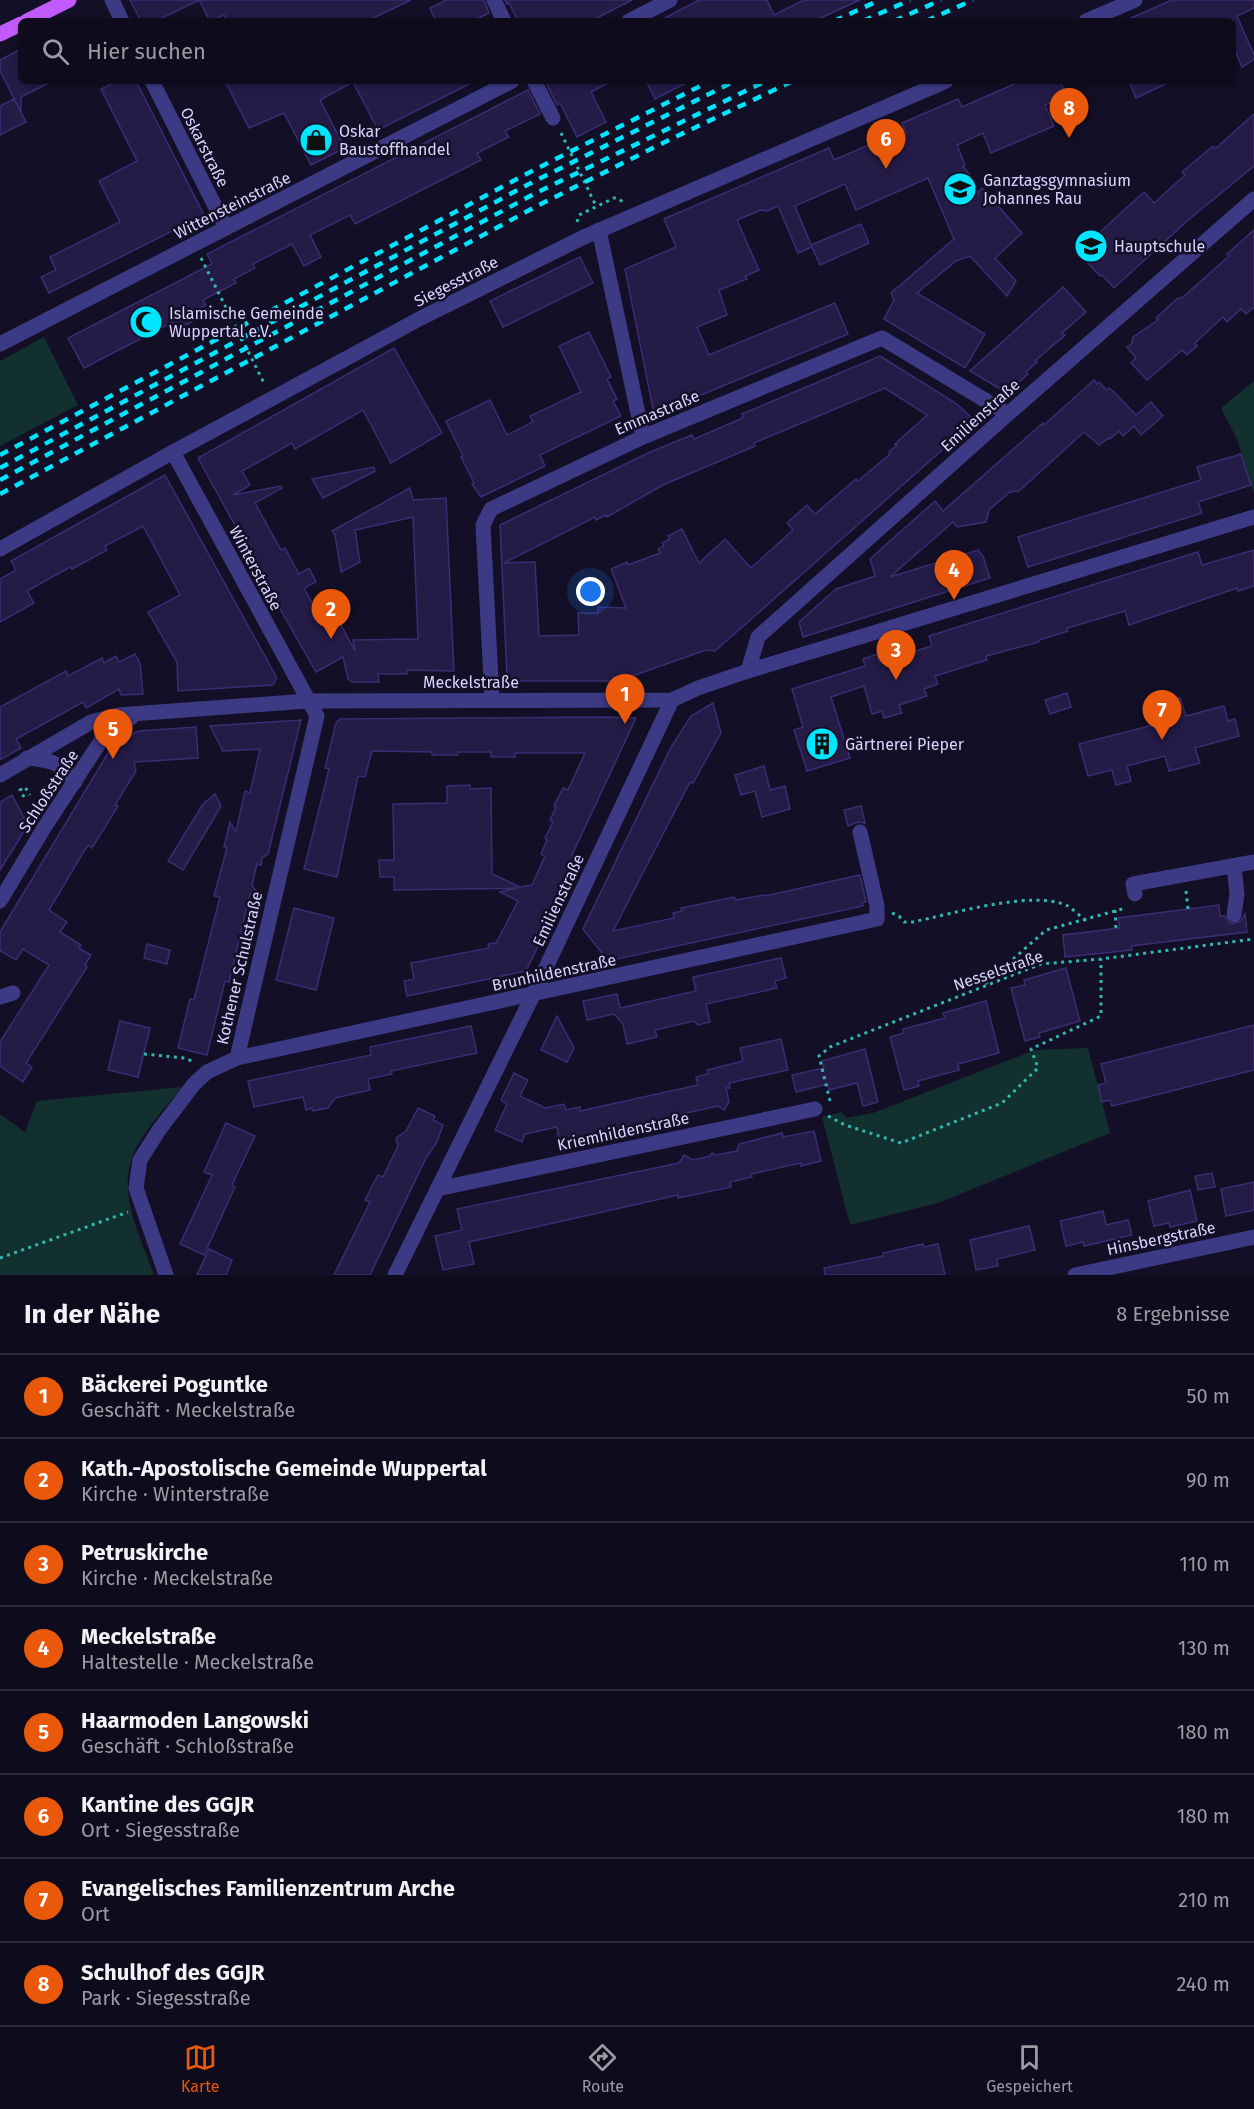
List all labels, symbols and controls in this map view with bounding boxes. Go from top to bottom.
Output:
search box [18,18,1236,84]
icon: search [39,35,72,68]
text: Hier suchen [87,38,206,65]
pin: 8 [1050,88,1088,138]
street label: Oskarstraße [176,104,233,190]
pin: 6 [866,120,906,169]
shop icon: Oskar Baustoffhandel [298,122,334,158]
place label: Oskar Baustoffhandel [339,122,451,159]
street label: Wittensteinstraße [171,168,294,243]
school or university icon: Ganztagsgymnasium Johannes Rau [942,171,978,207]
place label: Ganztagsgymnasium Johannes Rau [983,171,1131,208]
school or university icon: Hauptschule [1073,228,1109,264]
place label: Hauptschule [1114,237,1205,256]
street label: Siegesstraße [411,252,501,311]
mosque icon: Islamische Gemeinde Wuppertal e.V. [128,304,164,340]
place label: Islamische Gemeinde Wuppertal e.V. [169,304,324,341]
street label: Emilienstraße [937,375,1024,456]
street label: Emmastraße [612,386,702,439]
street label: Winterstraße [225,523,286,614]
pin: 4 [934,550,974,600]
your location [576,577,605,606]
pin: 2 [312,590,350,639]
pin: 3 [876,630,916,680]
street label: Meckelstraße [423,673,519,692]
pin: 1 [606,674,644,724]
pin: 7 [1142,690,1182,740]
pin: 5 [94,710,132,759]
building icon: Gärtnerei Pieper [804,726,840,762]
place label: Gärtnerei Pieper [845,735,965,754]
street label: Schloßstraße [15,746,82,836]
street label: Emilienstraße [529,851,588,949]
street label: Kothener Schulstraße [213,890,266,1046]
street label: Nesselstraße [951,946,1046,995]
street label: Brunhildenstraße [490,950,618,995]
street label: Kriemhildenstraße [555,1108,691,1155]
street label: Hinsbergstraße [1105,1218,1217,1259]
text: In der Nähe [24,1299,160,1330]
text: 8 Ergebnisse [1116,1302,1230,1326]
text: Bäckerei Poguntke [81,1371,268,1398]
text: 1 [39,1384,48,1408]
text: 50 m [1186,1384,1230,1408]
text: Geschäft · Meckelstraße [81,1398,295,1422]
text: Kath.-Apostolische Gemeinde Wuppertal [81,1455,487,1482]
text: 2 [38,1468,49,1492]
text: 90 m [1186,1468,1230,1492]
text: Kirche · Winterstraße [81,1482,269,1506]
text: Petruskirche [81,1539,208,1566]
text: 3 [38,1552,49,1576]
text: 110 m [1179,1552,1230,1576]
text: Kirche · Meckelstraße [81,1566,273,1590]
text: Meckelstraße [81,1623,216,1650]
text: 4 [38,1636,49,1660]
text: 130 m [1178,1636,1230,1660]
text: Haltestelle · Meckelstraße [81,1650,314,1674]
text: Haarmoden Langowski [81,1707,309,1734]
text: 5 [38,1720,49,1744]
text: 180 m [1177,1720,1230,1744]
text: Geschäft · Schloßstraße [81,1734,294,1758]
text: Kantine des GGJR [81,1791,254,1818]
text: 6 [38,1804,49,1828]
text: 180 m [1177,1804,1230,1828]
text: Ort · Siegesstraße [81,1818,240,1842]
text: Evangelisches Familienzentrum Arche [81,1875,455,1902]
text: 7 [39,1888,48,1912]
text: 210 m [1178,1888,1230,1912]
text: Ort [81,1902,110,1926]
text: Schulhof des GGJR [81,1959,264,1986]
text: 8 [38,1972,49,1996]
text: 240 m [1176,1972,1230,1996]
text: Park · Siegesstraße [81,1986,251,2010]
tab: Karte [181,2041,220,2096]
tab: Route [582,2041,624,2096]
tab: Gespeichert [986,2041,1073,2096]

